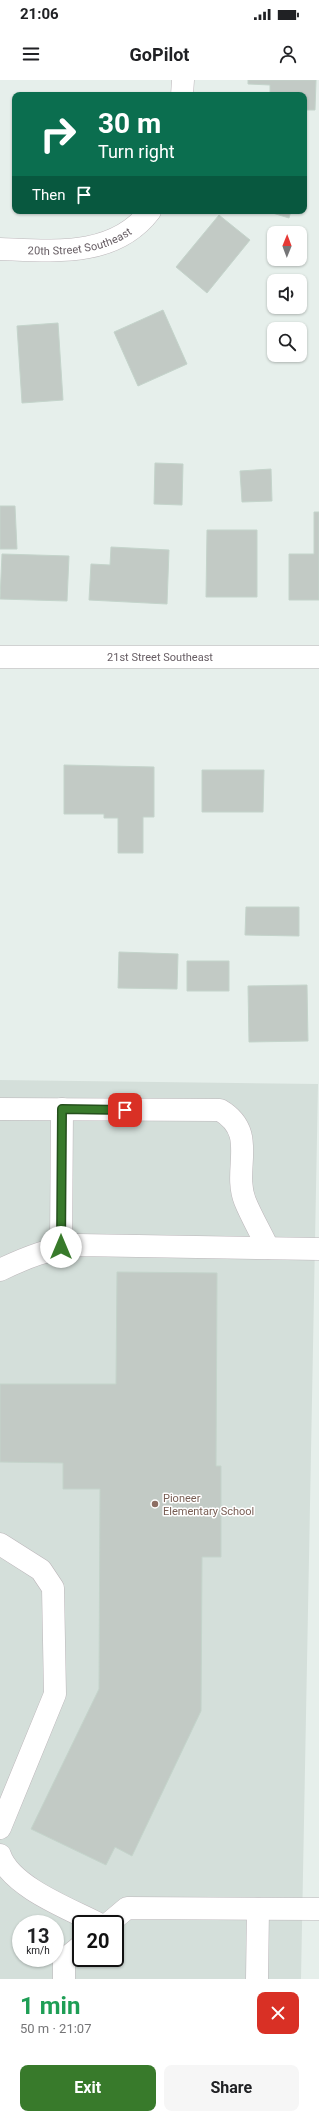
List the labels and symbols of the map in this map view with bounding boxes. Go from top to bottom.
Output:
street label: 20th Street Southeast [28,225,135,258]
north arrow [267,226,307,266]
street label: 21st Street Southeast [107,651,213,664]
pin [108,1093,142,1127]
position arrow [40,1226,82,1268]
place label: Pioneer Elementary School [163,1492,254,1518]
marker: Pioneer Elementary School [150,1499,160,1509]
speed limit sign: 20 [72,1915,124,1967]

